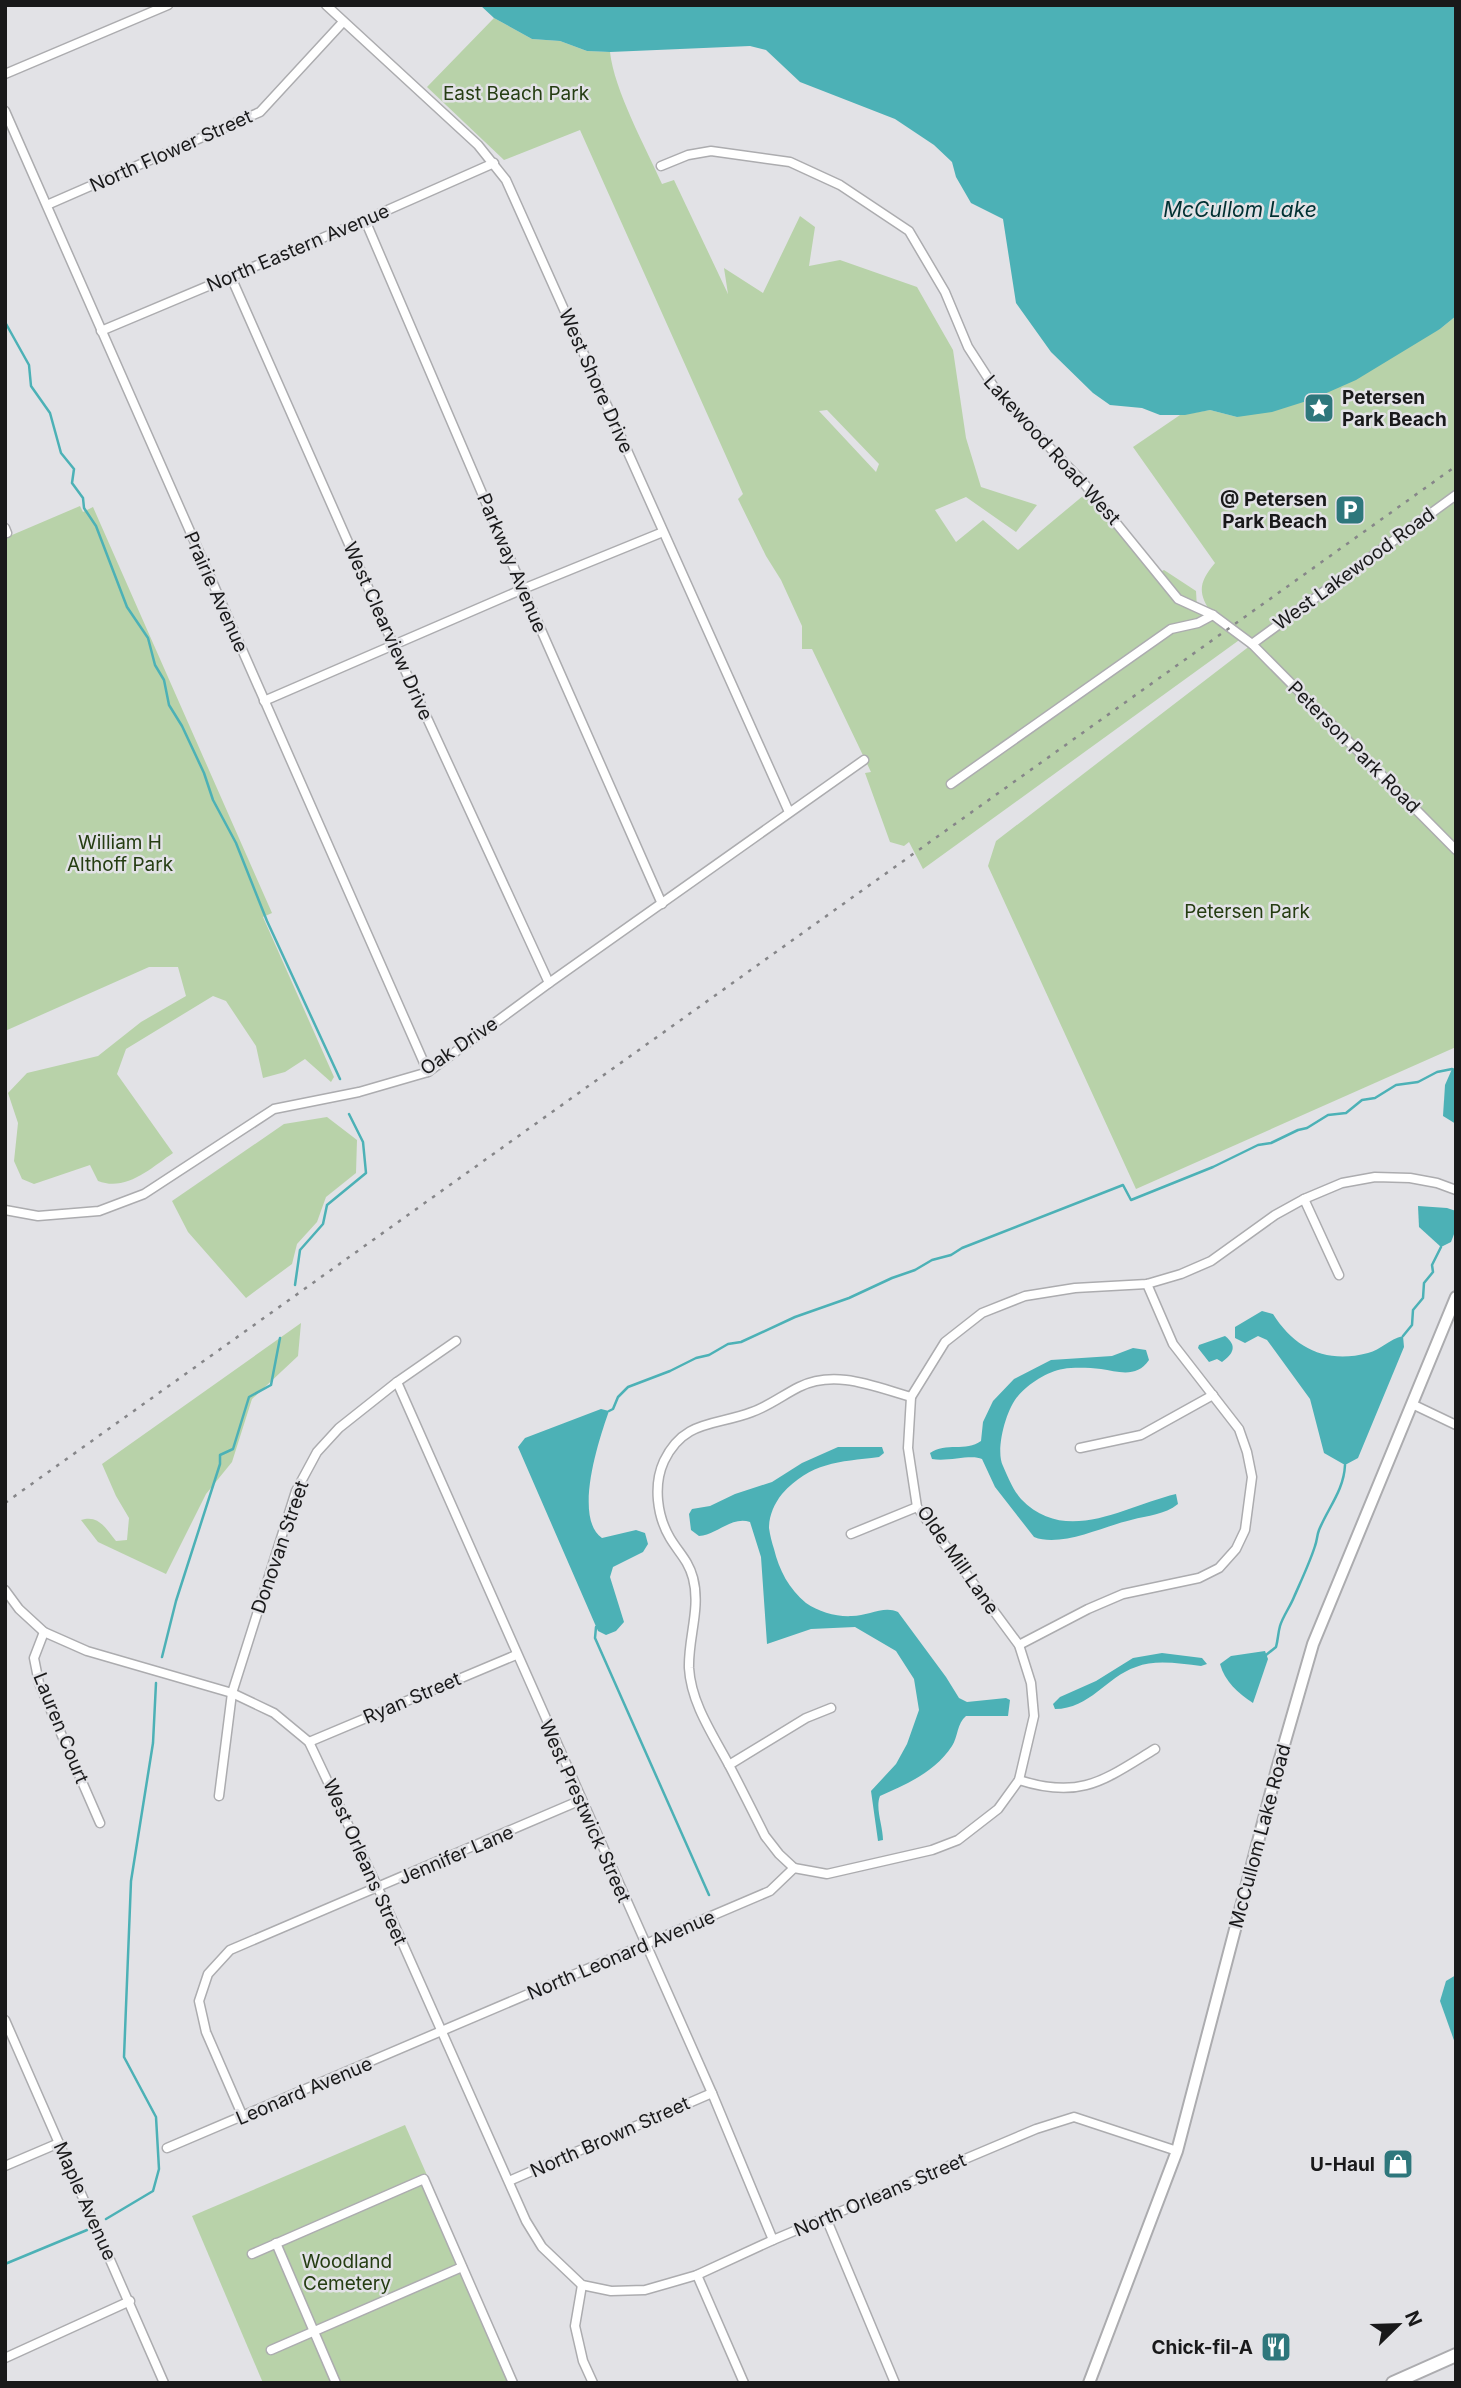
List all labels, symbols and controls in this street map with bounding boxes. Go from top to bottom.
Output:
park label: East Beach Park [443,82,590,105]
street label: North Flower Street [86,105,256,197]
water label: McCullom Lake [1163,197,1317,222]
street label: North Eastern Avenue [203,199,393,297]
street label: West Shore Drive [554,305,638,457]
street label: Lakewood Road West [979,370,1125,530]
place label: Petersen Park Beach [1342,386,1447,431]
place icon: Petersen Park Beach [1302,391,1336,425]
place label: @ Petersen Park Beach [1220,488,1327,533]
street label: Parkway Avenue [472,490,552,636]
parking icon: @ Petersen Park Beach [1333,493,1367,527]
street label: West Lakewood Road [1269,503,1439,635]
street label: Prairie Avenue [179,528,253,656]
street label: West Clearview Drive [338,538,438,724]
street label: Peterson Park Road [1283,676,1425,818]
park label: William H Althoff Park [67,831,174,876]
park label: Petersen Park [1184,900,1310,923]
street label: Oak Drive [416,1012,502,1080]
street label: Donovan Street [247,1478,313,1616]
street label: Olde Mill Lane [912,1501,1004,1619]
street label: Ryan Street [360,1667,464,1729]
street label: Lauren Court [28,1669,94,1787]
street label: West Prestwick Street [534,1716,636,1906]
street label: McCullom Lake Road [1224,1742,1296,1930]
street label: West Orleans Street [318,1775,412,1949]
street label: Jennifer Lane [395,1820,517,1890]
street label: North Leonard Avenue [524,1905,718,2005]
street label: Leonard Avenue [232,2052,376,2130]
street label: North Brown Street [527,2092,693,2182]
street label: Maple Avenue [49,2138,121,2264]
shop icon: U-Haul [1381,2147,1415,2181]
street label: North Orleans Street [791,2148,969,2242]
place label: U-Haul [1310,2153,1375,2176]
park label: Woodland Cemetery [302,2250,392,2295]
north arrow [1363,2290,1433,2360]
text: N [1400,2307,1427,2330]
restaurant icon: Chick-fil-A [1259,2330,1293,2364]
place label: Chick-fil-A [1152,2336,1253,2359]

